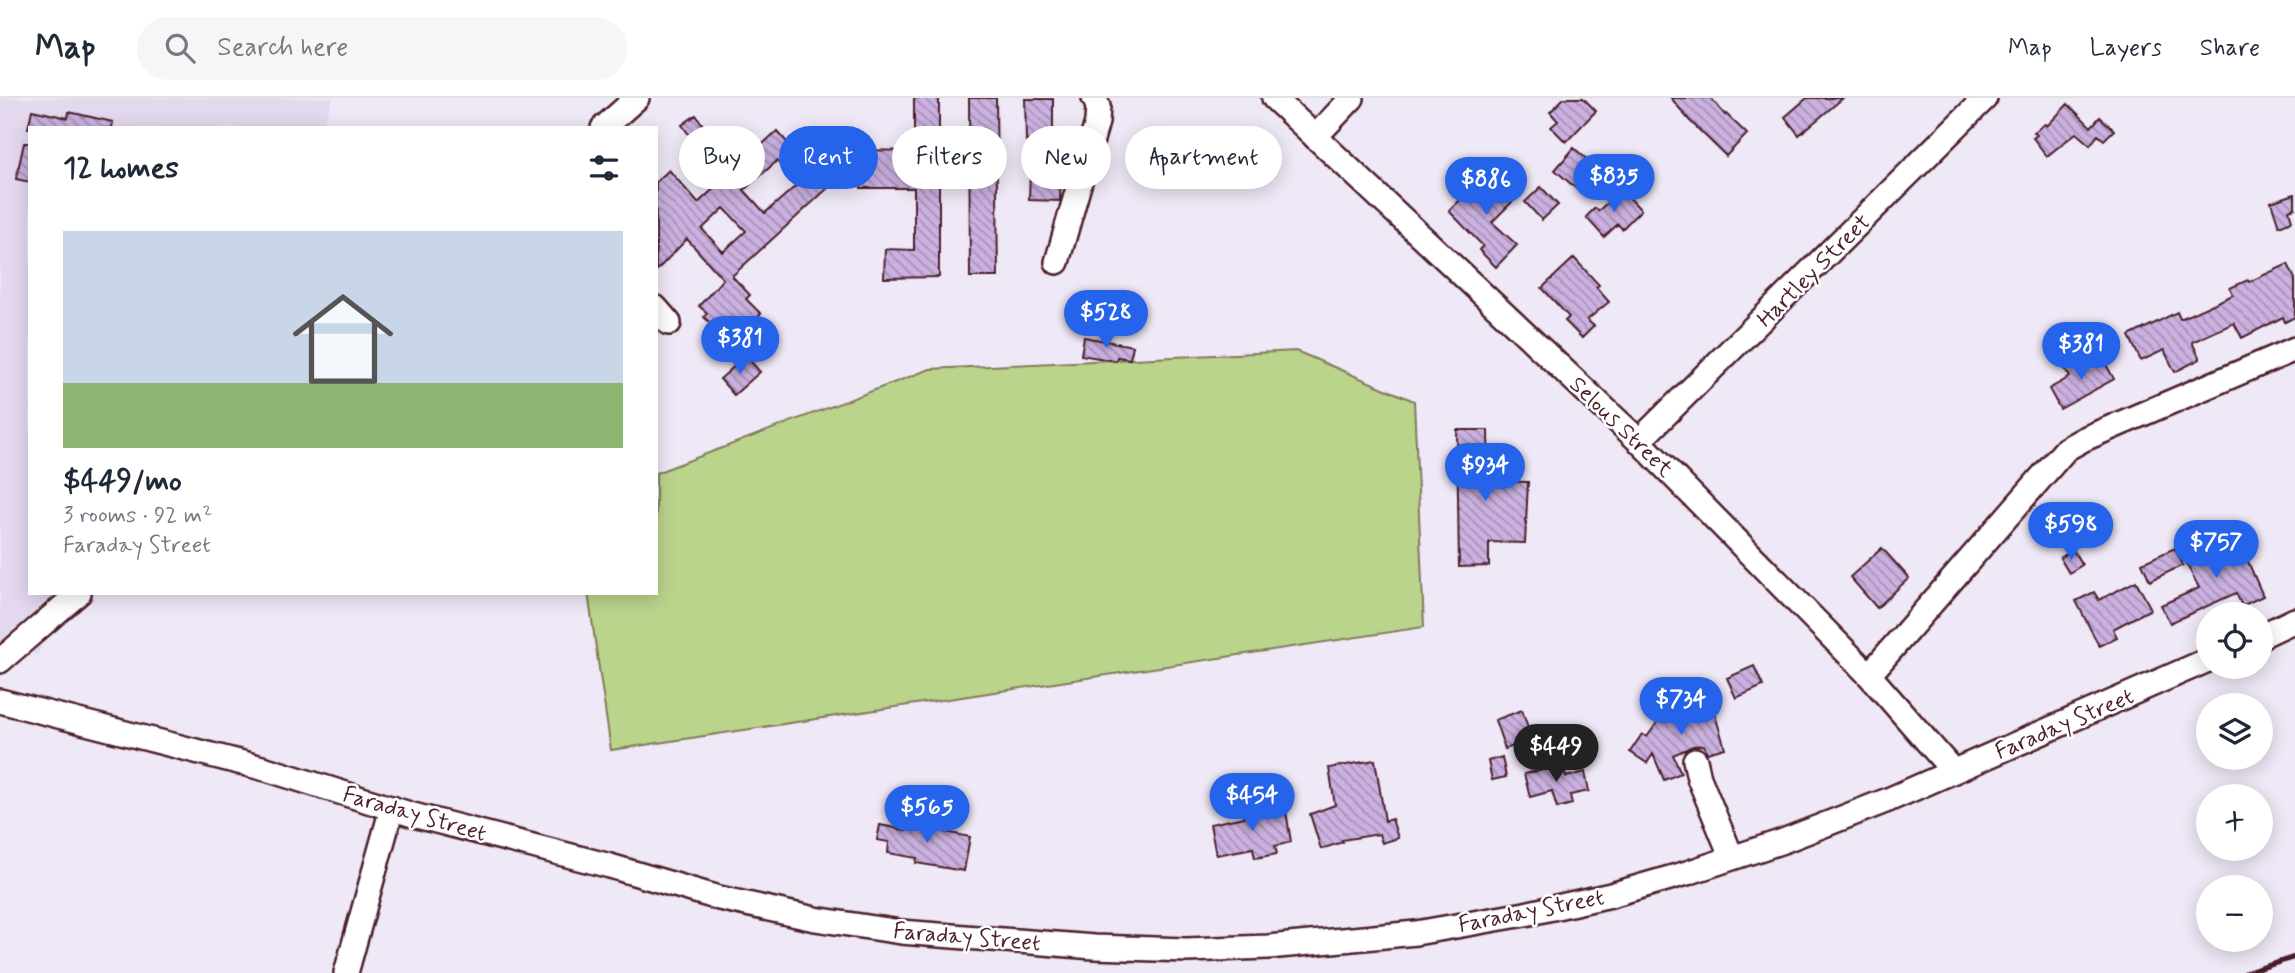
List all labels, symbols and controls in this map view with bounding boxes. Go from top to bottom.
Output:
search box [137,17,627,80]
text: Map [35,26,95,70]
icon: search [161,29,199,67]
text: Search here [217,31,348,65]
text: Map [2008,33,2052,64]
text: Layers [2090,33,2162,64]
text: Share [2200,33,2260,64]
chip: Buy [679,126,765,189]
chip: Rent [779,126,878,189]
chip: Filters [892,126,1007,189]
chip: New [1021,126,1111,189]
chip: Apartment [1125,126,1282,189]
text: 12 homes [63,149,179,188]
icon: filters [585,149,623,187]
pin: $835 [1573,155,1655,214]
pin: $886 [1445,158,1527,217]
text: $835 [1589,162,1639,192]
text: $886 [1461,165,1511,195]
street label: Hartley Street [1751,208,1878,335]
icon: home [280,276,406,402]
pin: $528 [1065,290,1147,350]
text: $528 [1080,298,1132,328]
pin: $381 [699,316,781,376]
pin: $381 [2040,322,2122,382]
text: $381 [717,324,763,354]
text: $381 [2058,330,2104,360]
street label: Selous Street [1562,370,1679,485]
pin: $934 [1444,444,1526,503]
text: $934 [1461,451,1509,481]
text: $449/mo [63,462,182,501]
text: 3 rooms · 92 m² [63,501,212,531]
pin: $598 [2030,503,2112,562]
text: $598 [2044,510,2098,540]
pin: $757 [2175,520,2257,580]
text: $757 [2190,528,2242,558]
text: Faraday Street [63,531,211,561]
map controls [2196,602,2273,952]
button: locate [2196,602,2273,679]
pin: $734 [1640,678,1722,737]
street label: Faraday Street [1991,682,2139,768]
text: $734 [1656,685,1706,715]
button: layers [2196,693,2273,770]
pin: $449 [1515,724,1597,784]
text: $449 [1530,732,1583,762]
pin: $454 [1211,774,1293,833]
street label: Faraday Street [339,780,490,850]
text: $454 [1226,781,1278,811]
button: + [2196,784,2273,861]
pin: $565 [886,786,968,845]
text: $565 [901,793,953,823]
button: − [2196,875,2273,952]
street label: Faraday Street [1456,883,1607,941]
street label: Faraday Street [892,917,1042,959]

